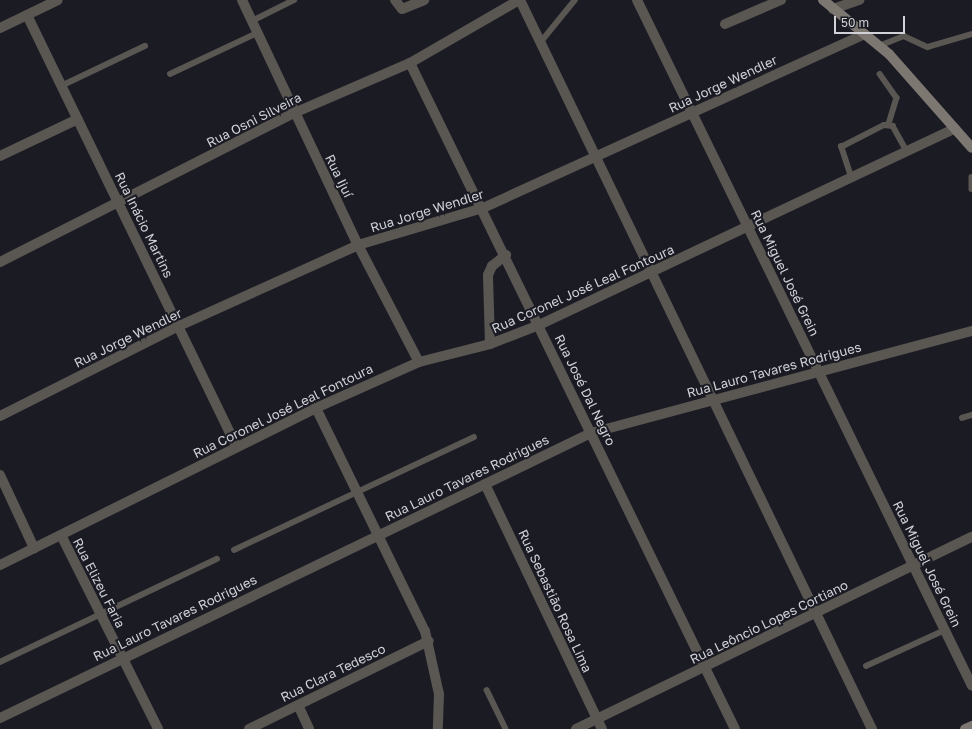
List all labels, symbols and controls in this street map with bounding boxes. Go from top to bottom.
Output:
scale bar [836,8,907,34]
text: 50 m [841,15,869,30]
street label: Rua Jorge Wendler [666,52,780,116]
street label: Rua Osni Silveira [204,89,304,151]
street label: Rua Ijuí [322,152,356,200]
street label: Rua Inácio Martins [112,170,176,280]
street label: Rua Jorge Wendler [368,186,486,236]
street label: Rua Miguel José Grein [748,207,822,339]
street label: Rua Coronel José Leal Fontoura [489,242,677,336]
street label: Rua Jorge Wendler [72,305,184,371]
street label: Rua José Dal Negro [551,332,619,448]
street label: Rua Lauro Tavares Rodrigues [685,339,863,401]
street label: Rua Coronel José Leal Fontoura [191,361,375,461]
street label: Rua Lauro Tavares Rodrigues [383,432,551,524]
street label: Rua Miguel José Grein [890,498,964,630]
street label: Rua Sebastião Rosa Lima [515,527,595,675]
street label: Rua Elizeu Faria [70,536,128,630]
street label: Rua Lauro Tavares Rodrigues [91,572,259,664]
street label: Rua Leôncio Lopes Cortiano [687,577,851,667]
street label: Rua Clara Tedesco [278,641,388,705]

